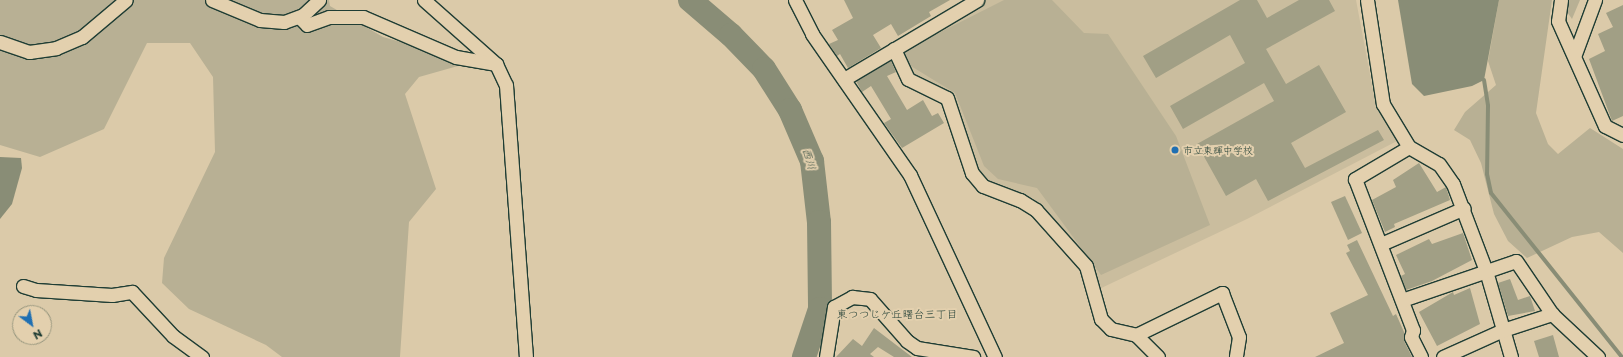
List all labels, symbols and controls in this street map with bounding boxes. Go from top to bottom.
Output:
place label: 市立東輝中学校 [1183,144,1253,156]
marker: 市立東輝中学校 [1170,145,1180,155]
water label: 西川 [799,147,819,171]
north arrow [12,305,52,345]
district label: 東つつじケ丘曙台三丁目 [837,307,957,321]
text: N [30,325,46,344]

